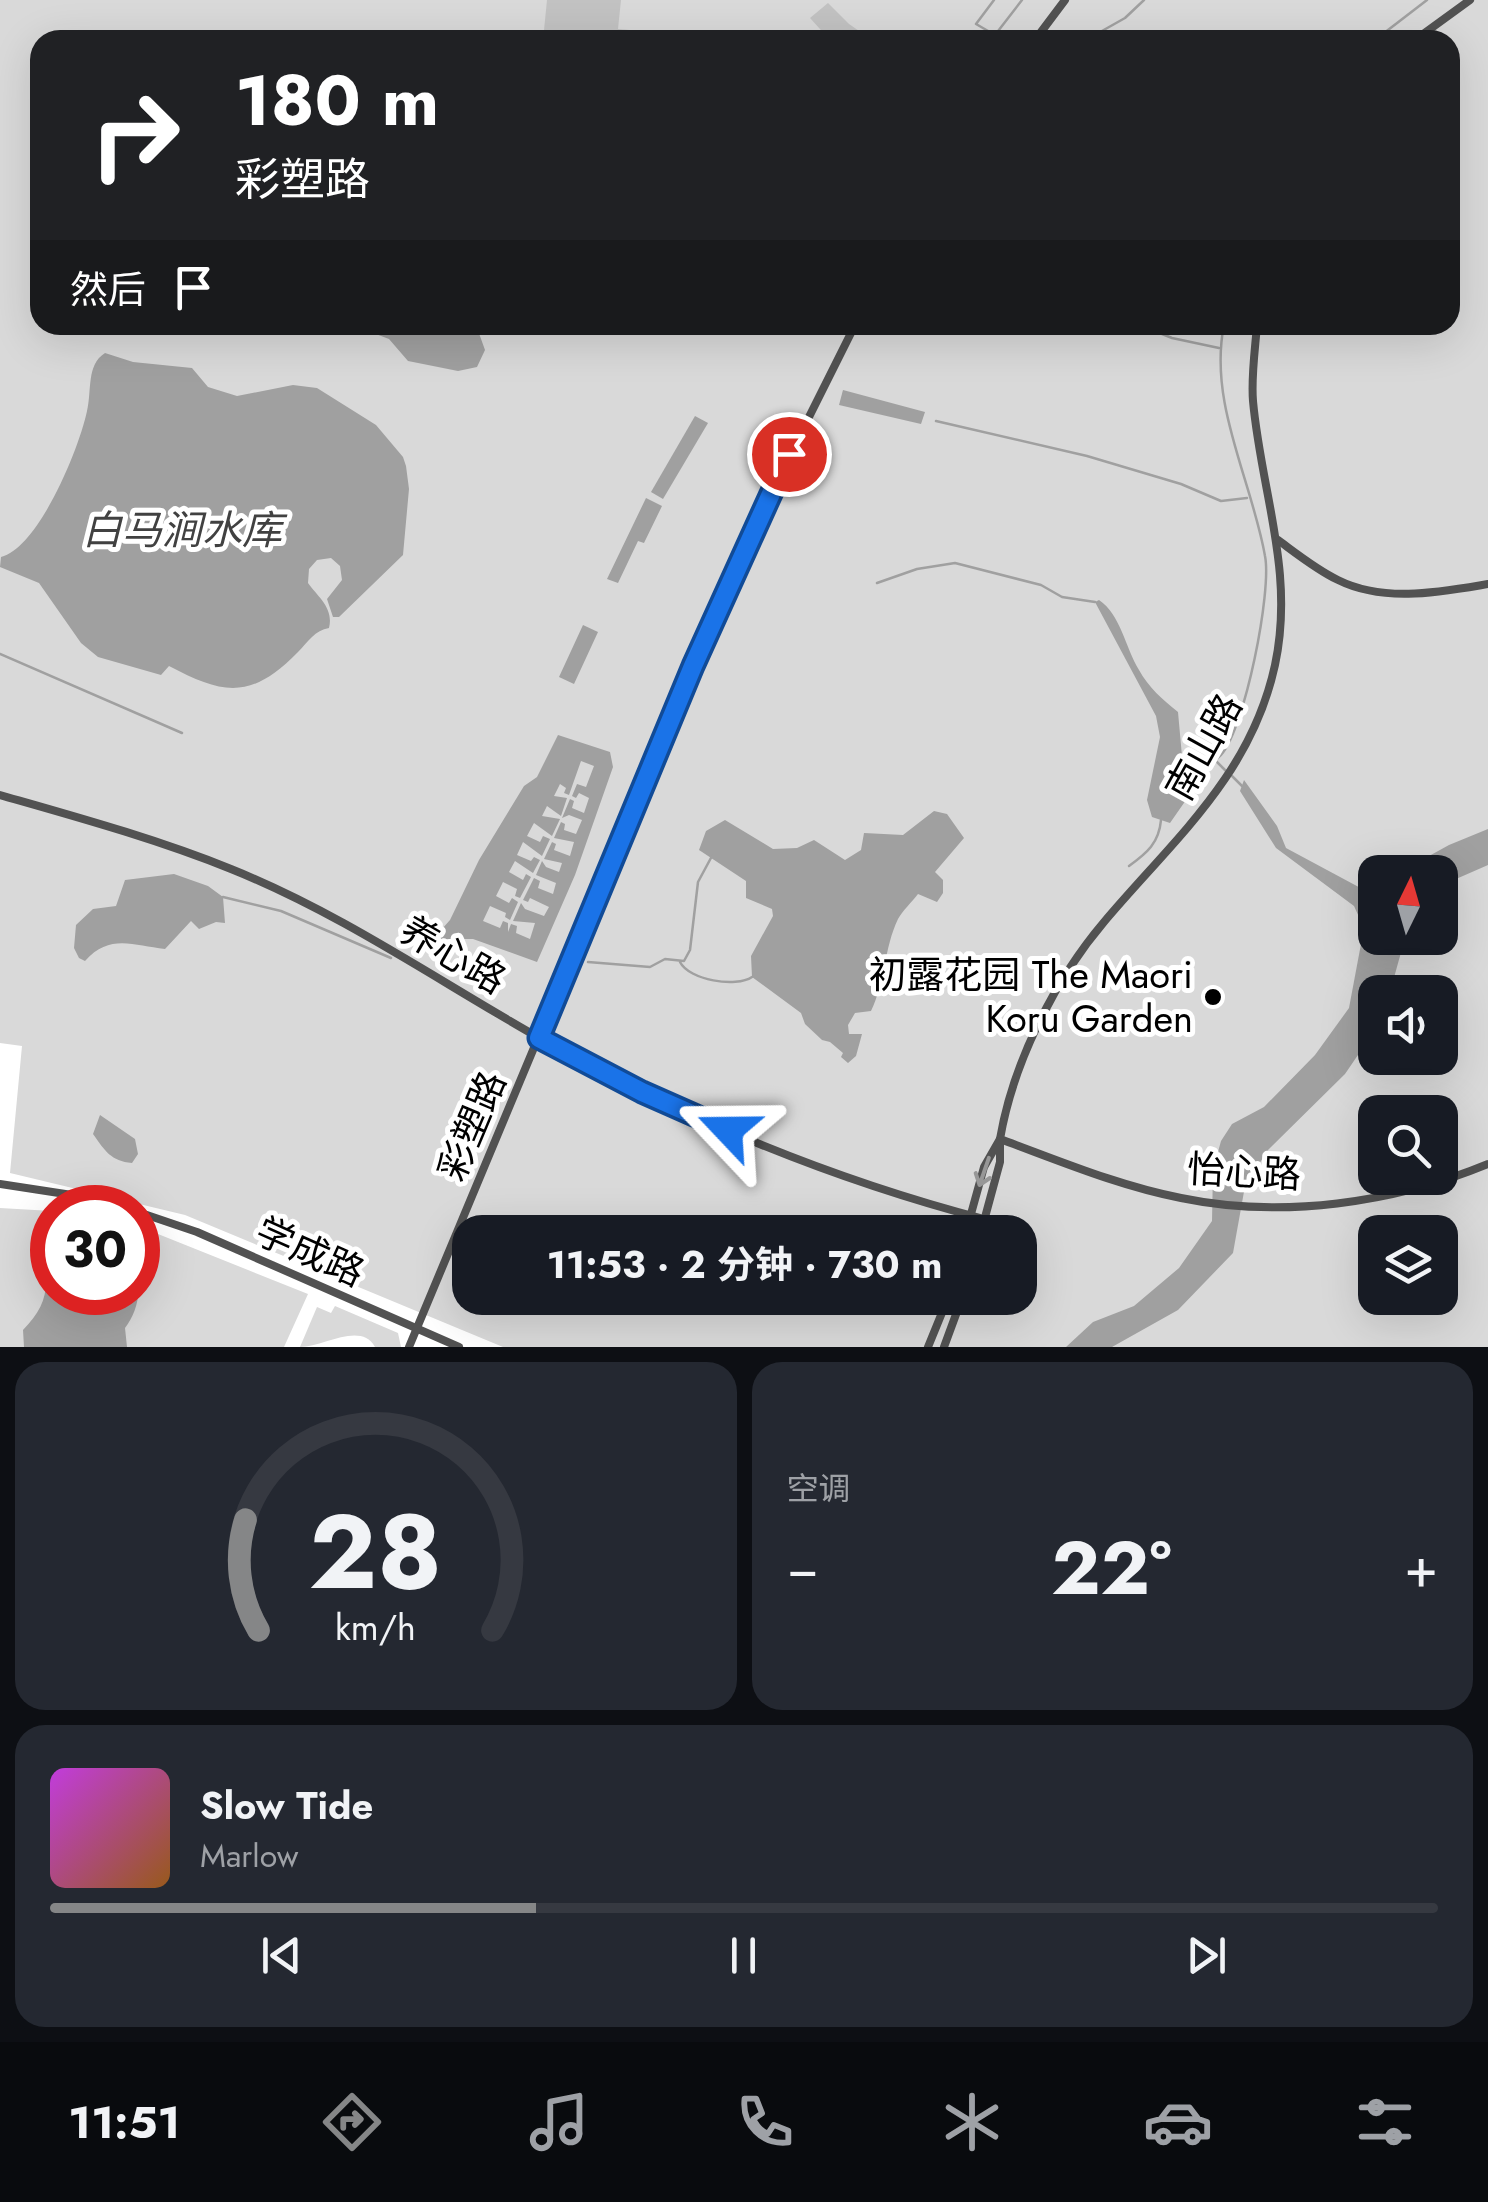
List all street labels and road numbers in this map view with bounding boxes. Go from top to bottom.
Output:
street label: 南山路 [1152,684,1255,810]
street label: 养心路 [390,902,516,1007]
street label: 彩塑路 [424,1063,519,1189]
street label: 怡心路 [1186,1141,1302,1202]
street label: 学成路 [247,1203,373,1300]

